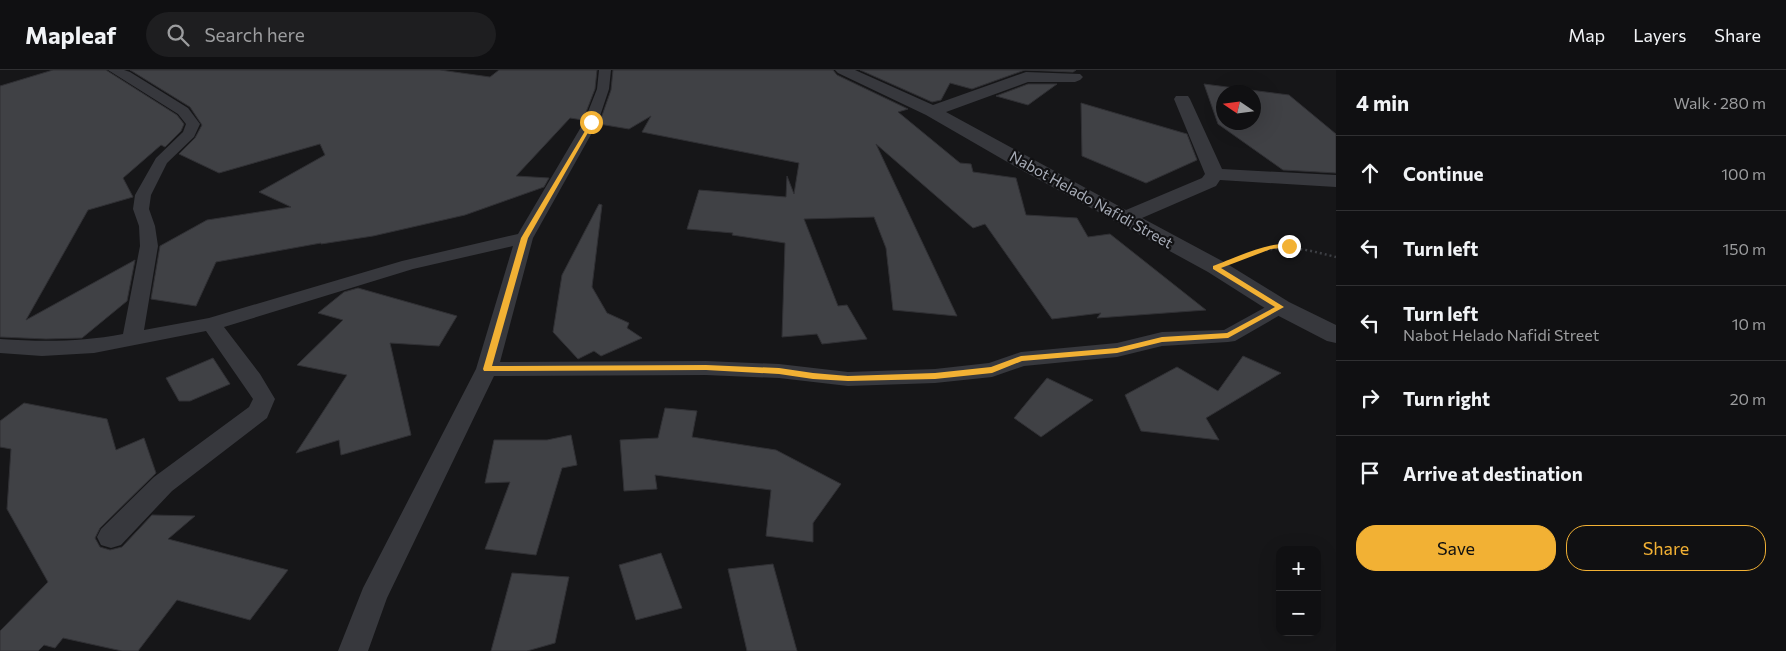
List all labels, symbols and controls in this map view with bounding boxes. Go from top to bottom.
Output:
search box [146,12,496,57]
text: Mapleaf [25,20,116,49]
icon: search [164,21,192,49]
text: Search here [204,23,305,46]
text: Map [1568,24,1605,46]
text: Layers [1633,24,1686,46]
text: Share [1714,24,1761,46]
north arrow [1216,85,1261,130]
text: 4 min [1356,90,1409,115]
text: Walk · 280 m [1674,93,1766,112]
route start [580,111,603,134]
street label: Nabot Helado Nafidi Street [1007,147,1176,252]
icon: ahead [1356,159,1384,187]
text: Continue [1403,162,1483,185]
text: 100 m [1721,164,1766,183]
icon: left [1356,234,1384,262]
route end [1278,235,1301,258]
text: Turn left [1403,237,1478,260]
text: 150 m [1723,239,1766,258]
text: Turn left [1403,302,1478,325]
icon: left [1356,309,1384,337]
text: 10 m [1732,314,1766,333]
text: Nabot Helado Nafidi Street [1403,325,1599,344]
icon: right [1356,384,1384,412]
text: Turn right [1403,387,1490,410]
text: 20 m [1730,389,1766,408]
icon: arrive [1356,459,1384,487]
text: Arrive at destination [1403,462,1583,485]
button: Save [1356,525,1556,571]
button: Share [1566,525,1766,571]
map controls [1276,546,1321,636]
button: + [1276,546,1321,591]
button: − [1276,591,1321,636]

